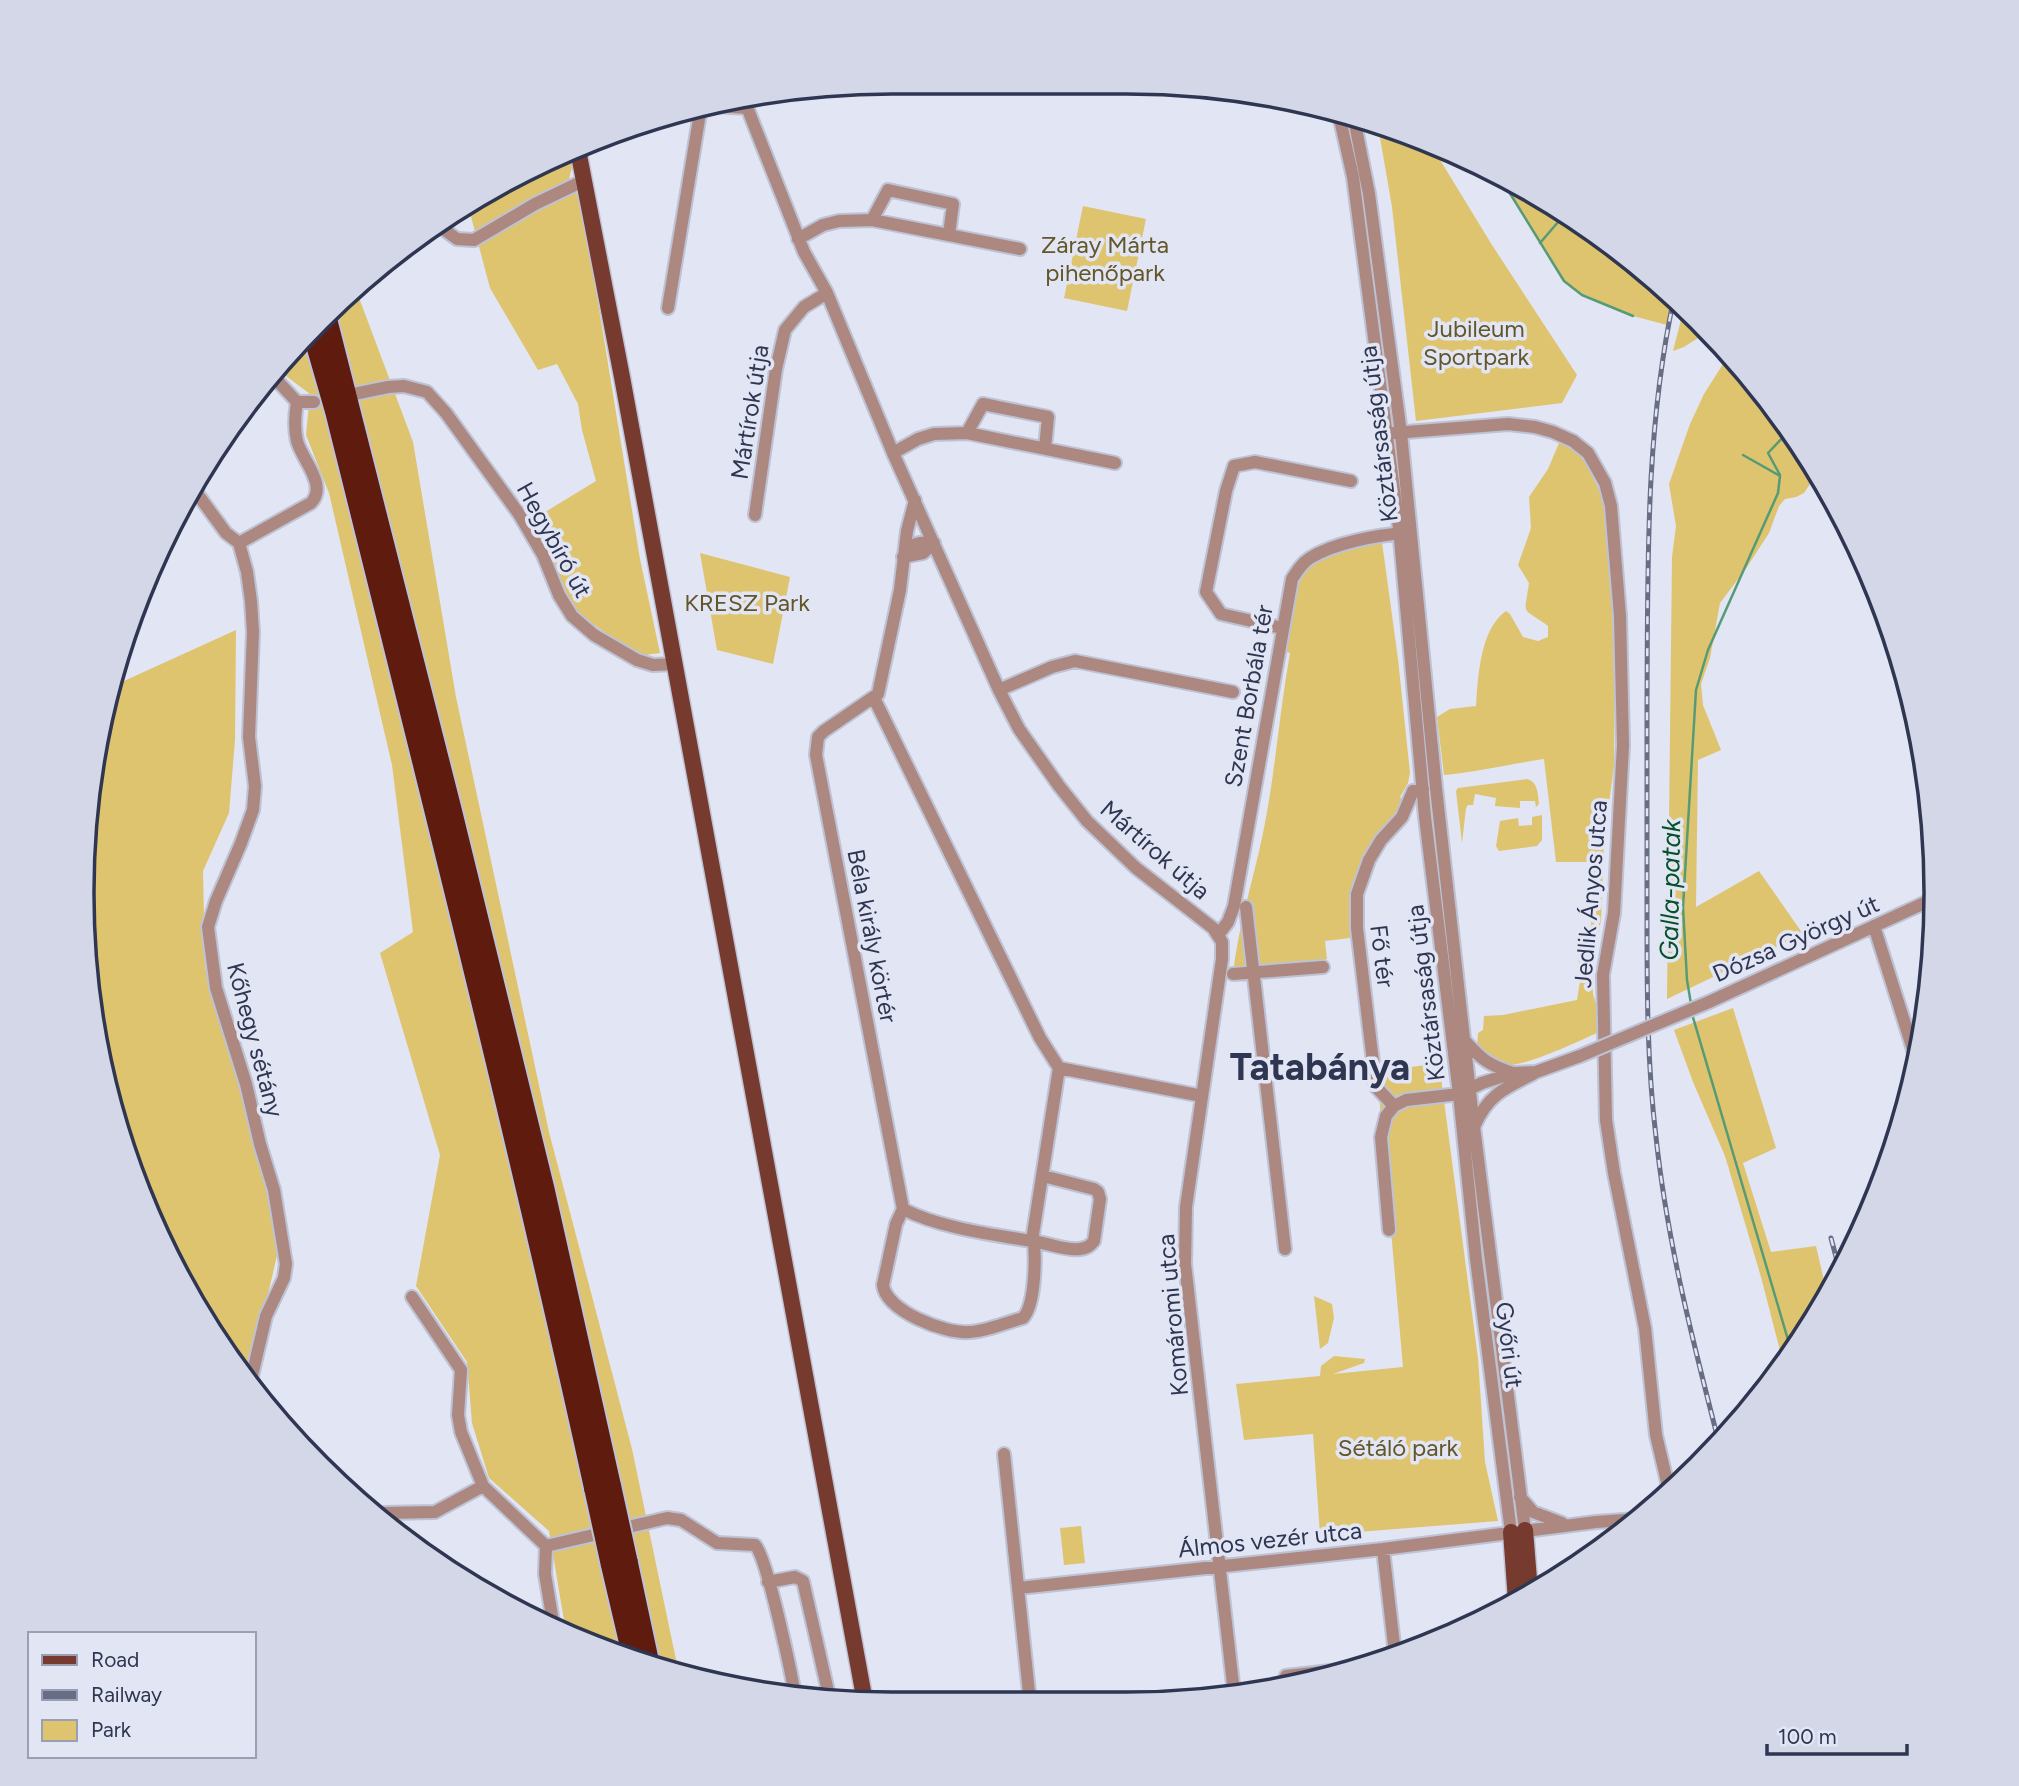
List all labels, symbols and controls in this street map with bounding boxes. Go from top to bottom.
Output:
park label: Záray Márta pihenőpark [1041,230,1169,287]
park label: Jubileum Sportpark [1423,314,1529,371]
street label: Mártírok útja [725,342,774,481]
street label: Köztársaság útja [1353,344,1404,524]
street label: Hegybíró út [511,477,598,603]
park label: KRESZ Park [684,588,810,617]
street label: Szent Borbála tér [1218,602,1279,789]
street label: Mártírok útja [1094,794,1216,905]
street label: Jedlik Ányos utca [1568,799,1613,989]
water label: Galla-patak [1653,818,1687,961]
street label: Béla király körtér [841,847,904,1025]
street label: Dózsa György út [1708,889,1884,988]
street label: Köztársaság útja [1400,903,1451,1083]
street label: Fő tér [1364,923,1401,989]
street label: Kőhegy sétány [221,959,290,1121]
district label: Tatabánya [1230,1044,1410,1090]
street label: Komáromi utca [1151,1233,1194,1397]
street label: Győri út [1490,1300,1529,1390]
park label: Sétáló park [1338,1433,1459,1462]
street label: Álmos vezér utca [1177,1515,1363,1564]
legend [28,1632,256,1758]
text: Road [91,1647,139,1672]
text: Railway [91,1682,162,1707]
scale bar [1767,1712,1907,1756]
text: Park [91,1717,132,1742]
text: 100 m [1778,1724,1837,1749]

